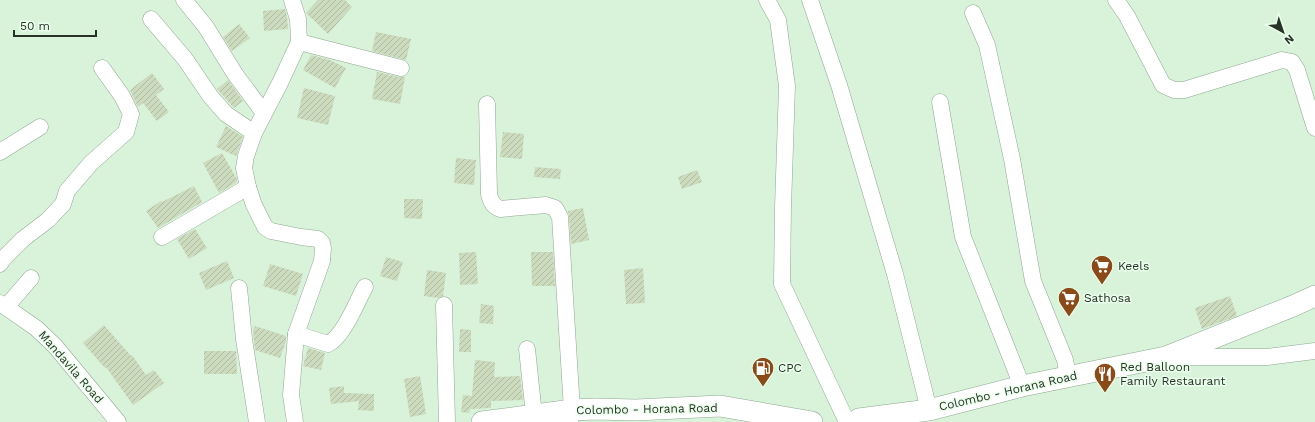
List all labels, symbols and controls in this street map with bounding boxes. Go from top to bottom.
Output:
scale bar [14,12,96,38]
north arrow [1263,12,1303,52]
text: 50 m [20,19,50,33]
text: N [1282,32,1296,47]
supermarket icon: Keels [1089,253,1115,286]
place label: Keels [1118,259,1149,273]
supermarket icon: Sathosa [1056,285,1082,318]
place label: Sathosa [1084,291,1131,305]
street label: Mandavila Road [36,328,106,406]
fuel station icon: CPC [750,355,776,388]
place label: Red Balloon Family Restaurant [1120,360,1226,388]
place label: CPC [778,361,802,375]
restaurant icon: Red Balloon Family Restaurant [1092,361,1118,394]
street label: Colombo - Horana Road [937,368,1079,414]
street label: Colombo - Horana Road [576,401,718,417]

